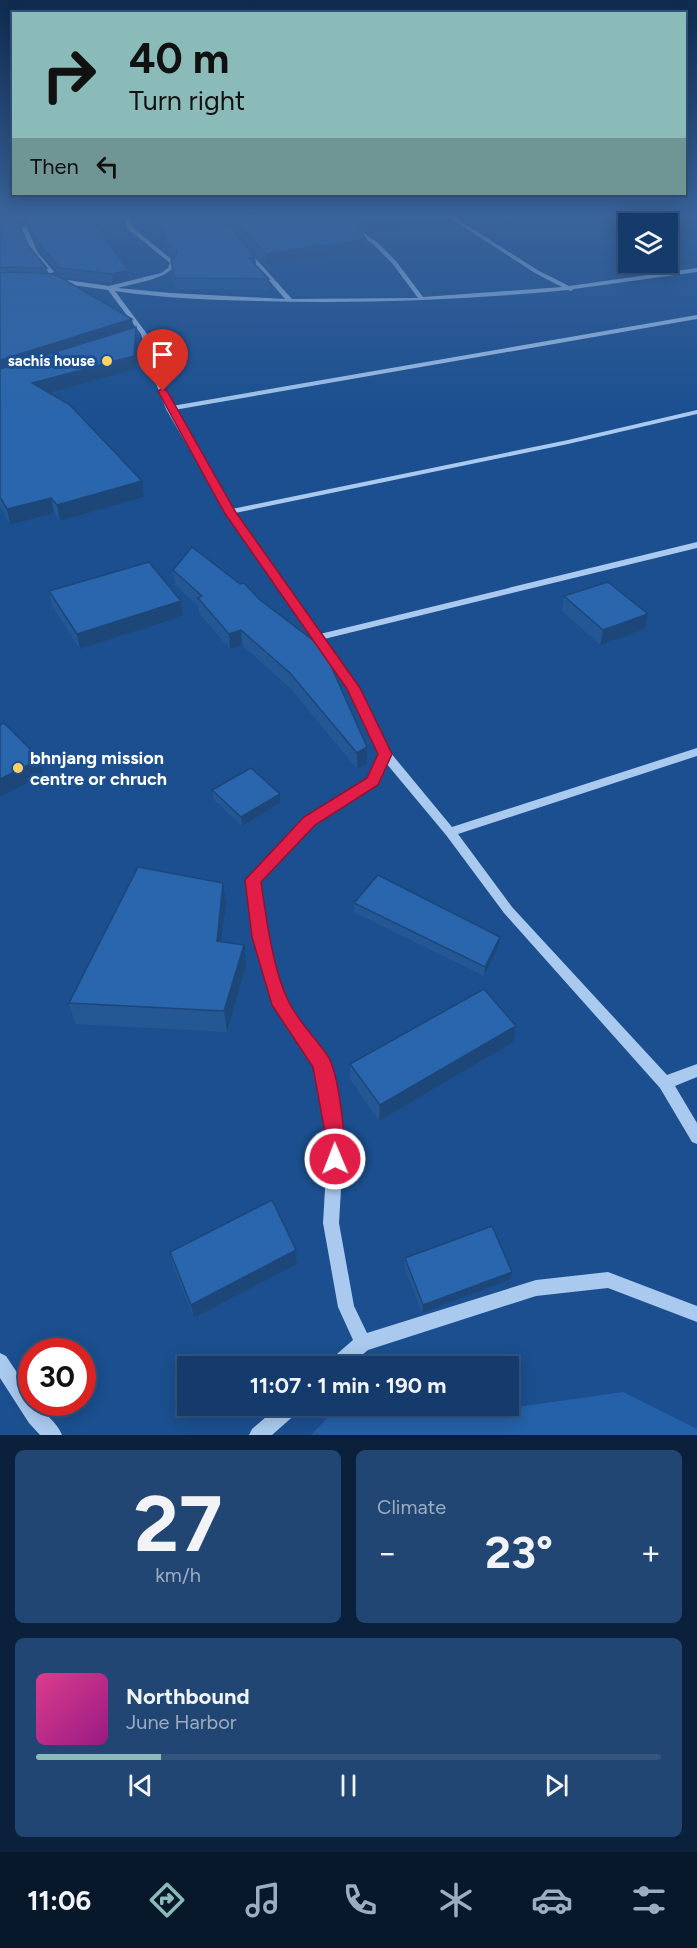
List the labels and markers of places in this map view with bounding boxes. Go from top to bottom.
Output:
pin [137,329,188,391]
place label: sachis house [8,352,96,370]
marker: sachis house [100,354,114,368]
place label: bhnjang mission centre or chruch [30,747,167,790]
marker: bhnjang mission centre or chruch [11,761,25,775]

